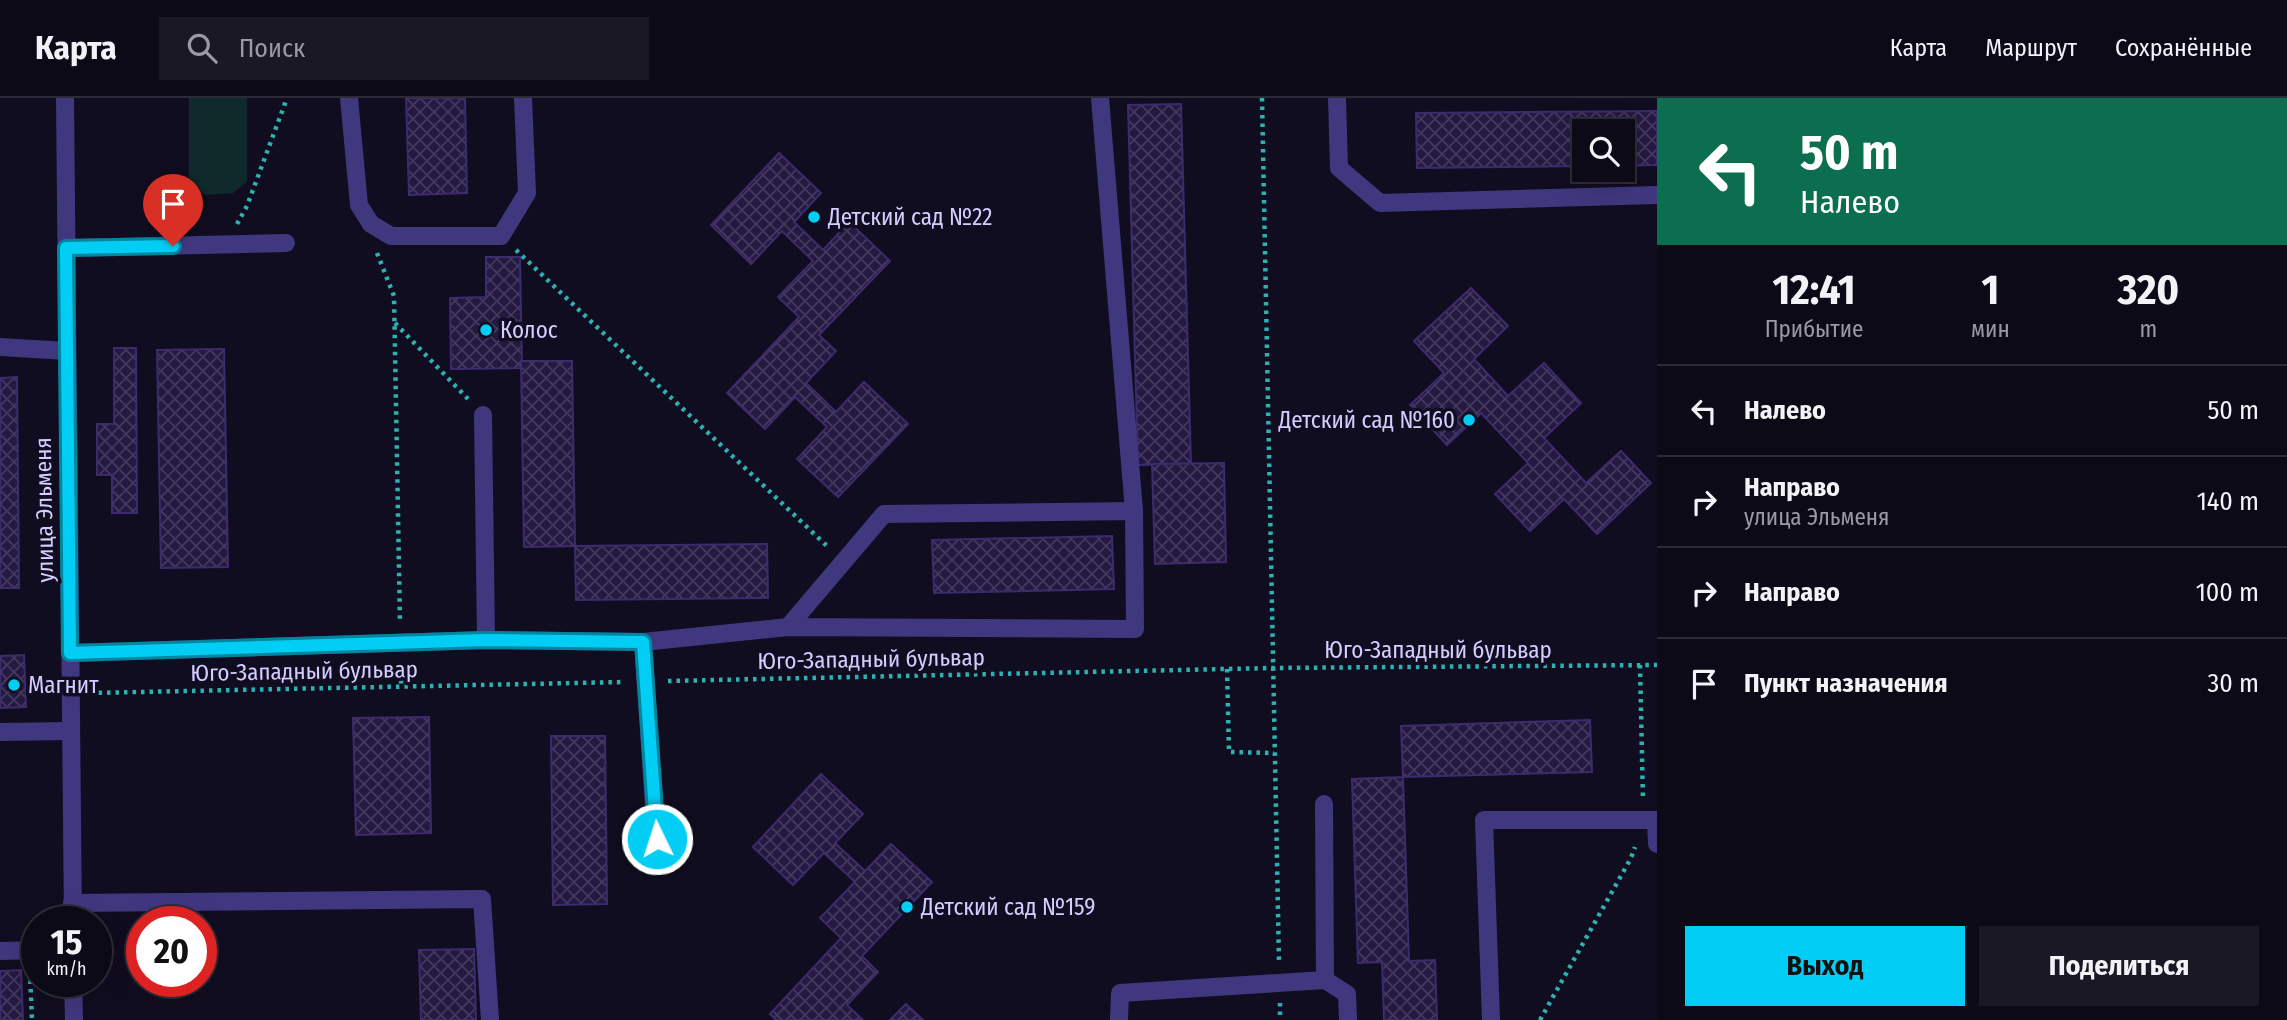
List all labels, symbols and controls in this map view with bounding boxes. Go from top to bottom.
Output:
search box [159,17,649,80]
text: Карта [35,28,117,68]
icon: search [183,29,221,67]
text: Поиск [239,33,305,64]
text: Карта [1890,34,1947,62]
text: Маршрут [1985,34,2077,62]
text: Сохранённые [2115,34,2252,62]
map controls [1572,119,1635,182]
button: search [1572,119,1635,182]
text: 50 m [1800,123,1898,182]
icon: left [1685,126,1776,217]
pin [143,174,203,246]
text: Налево [1800,183,1900,221]
icon: arrive [154,185,192,223]
place label: Детский сад №22 [827,203,992,231]
marker: Детский сад №22 [806,209,822,225]
text: 12:41 [1772,265,1856,315]
text: 1 [1982,265,1999,315]
text: 320 [2117,265,2179,315]
text: Прибытие [1765,315,1863,343]
text: мин [1971,315,2010,343]
text: m [2139,315,2157,343]
place label: Колос [500,316,558,344]
marker: Колос [478,322,494,338]
icon: left [1685,392,1723,430]
text: Налево [1744,395,1826,426]
text: 50 m [2207,395,2259,426]
place label: Детский сад №160 [1277,406,1455,434]
marker: Детский сад №160 [1461,412,1477,428]
street label: улица Эльменя [29,437,59,583]
text: Направо [1744,472,1840,503]
icon: right [1685,483,1723,521]
text: 140 m [2197,486,2259,517]
text: улица Эльменя [1744,503,1889,531]
icon: right [1685,574,1723,612]
text: Направо [1744,577,1840,608]
text: 100 m [2196,577,2259,608]
street label: Юго-Западный бульвар [1324,636,1552,664]
street label: Юго-Западный бульвар [757,643,985,675]
street label: Юго-Западный бульвар [190,655,418,687]
icon: arrive [1685,665,1723,703]
text: Пункт назначения [1744,668,1948,699]
text: 30 m [2208,668,2259,699]
place label: Магнит [28,671,99,699]
marker: Магнит [6,677,22,693]
position arrow [620,802,694,876]
place label: Детский сад №159 [920,893,1096,921]
marker: Детский сад №159 [899,899,915,915]
speed limit sign: 20 [126,906,217,997]
text: 15 [50,921,82,963]
button: Выход [1685,926,1965,1006]
button: Поделиться [1979,926,2259,1006]
text: km/h [46,958,87,980]

